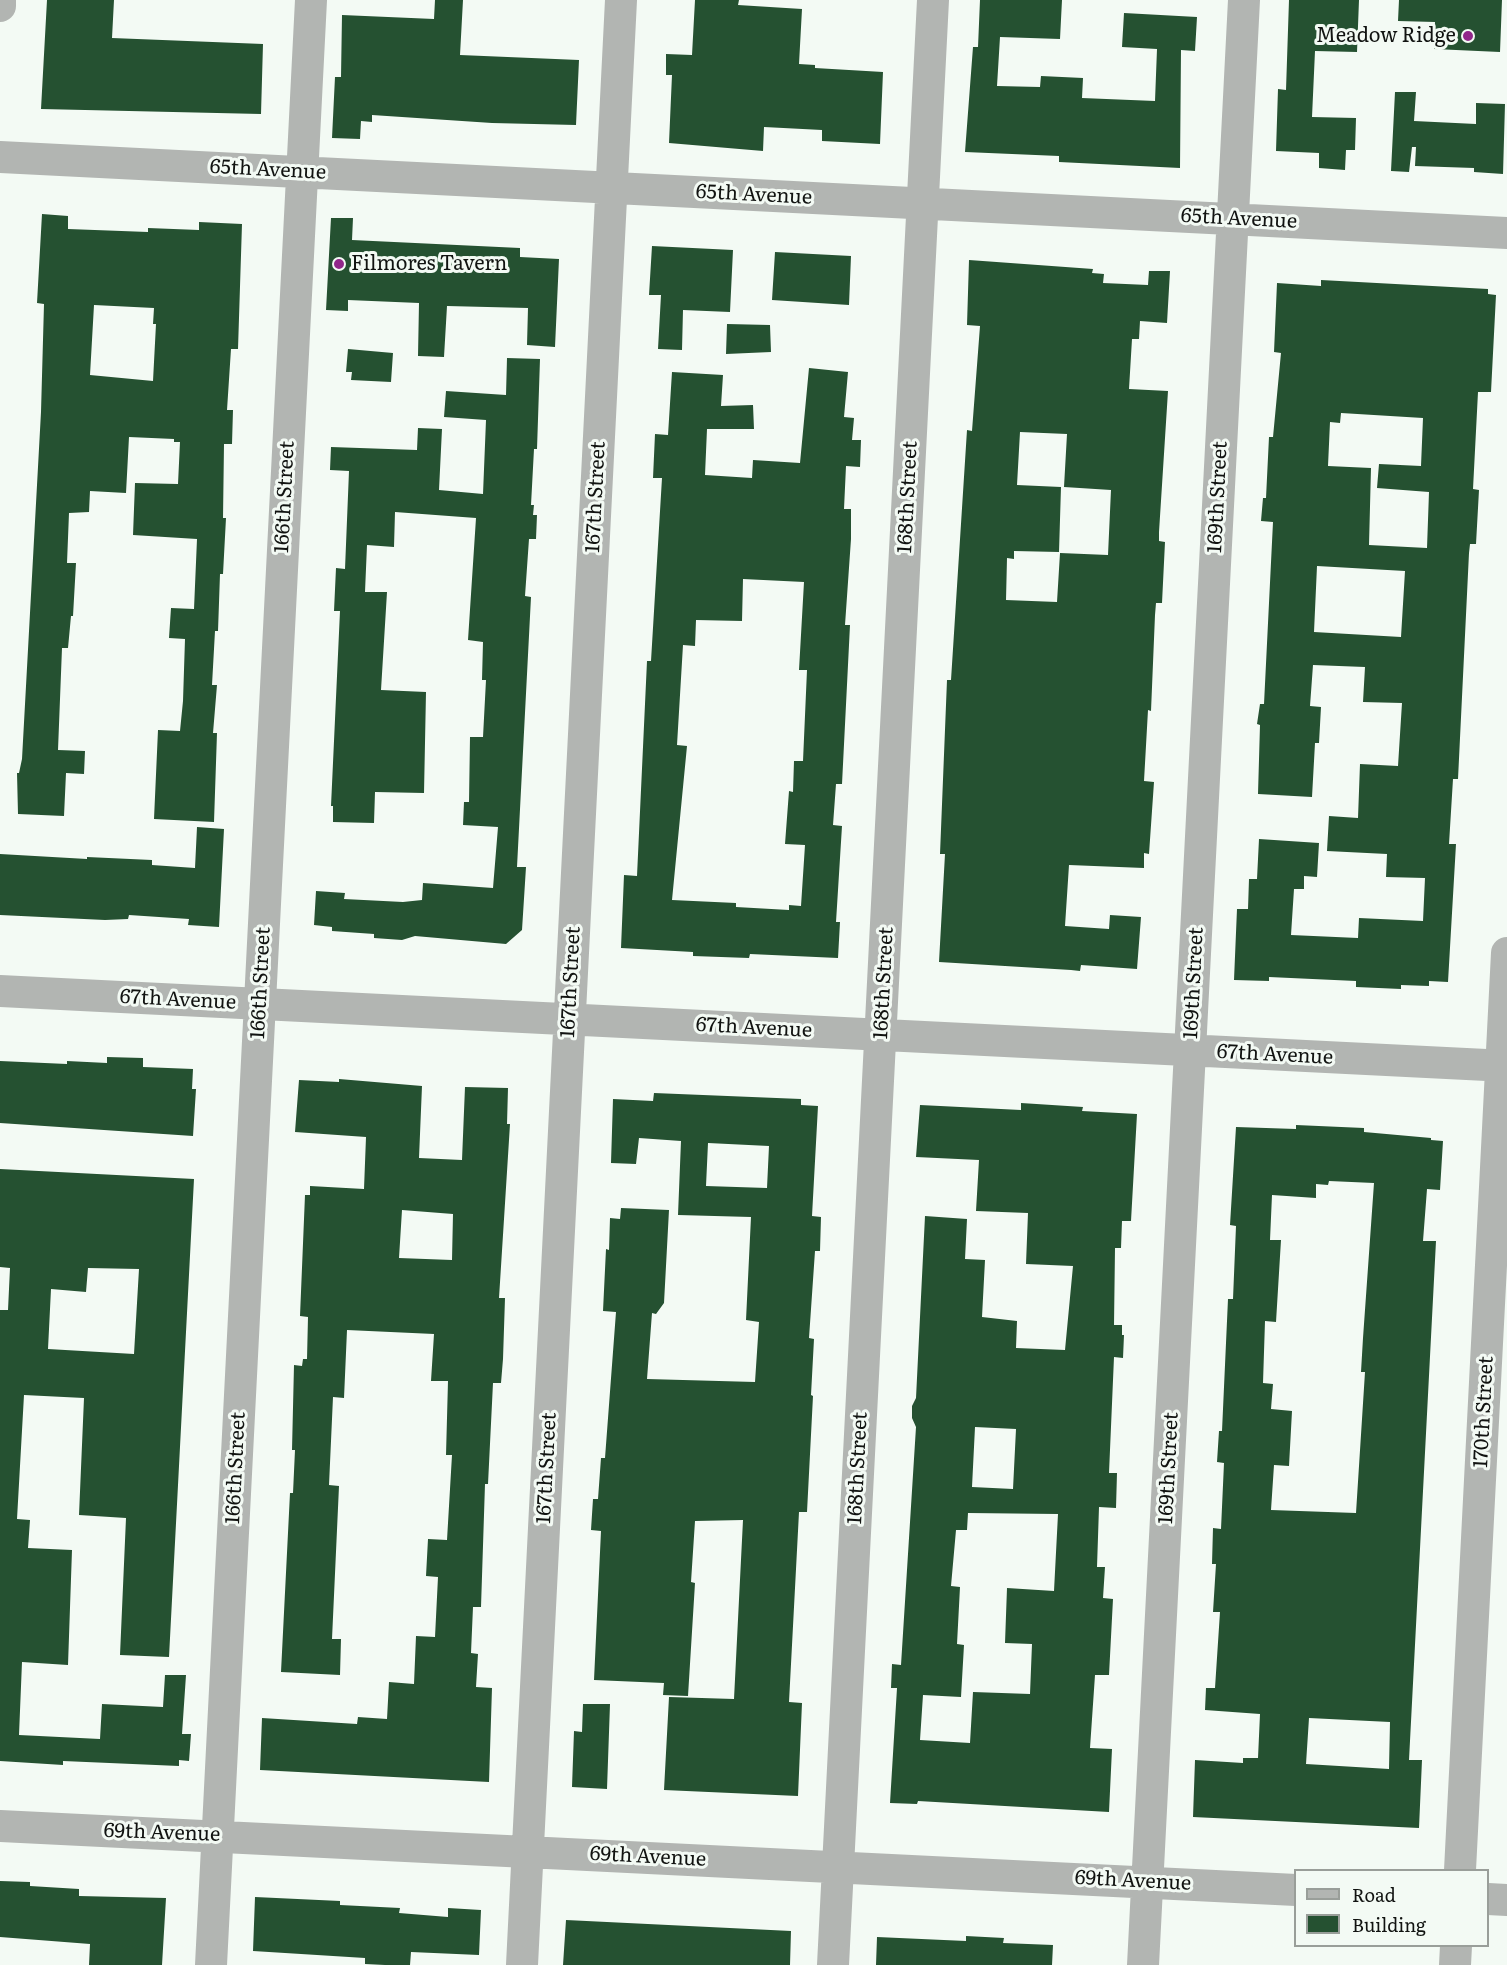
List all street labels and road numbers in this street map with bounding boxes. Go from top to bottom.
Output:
street label: 65th Avenue [209,155,327,185]
street label: 65th Avenue [695,180,813,210]
street label: 65th Avenue [1180,204,1298,234]
street label: 166th Street [270,440,300,554]
street label: 168th Street [893,440,923,554]
street label: 167th Street [581,441,611,553]
street label: 169th Street [1203,441,1233,553]
street label: 166th Street [246,926,276,1040]
street label: 167th Street [556,926,586,1038]
street label: 168th Street [869,926,899,1040]
street label: 169th Street [1179,927,1209,1039]
street label: 67th Avenue [119,985,237,1015]
street label: 67th Avenue [695,1013,813,1043]
street label: 67th Avenue [1216,1040,1334,1070]
street label: 170th Street [1469,1356,1499,1468]
street label: 166th Street [221,1411,251,1525]
street label: 168th Street [843,1411,873,1525]
street label: 167th Street [532,1412,562,1524]
street label: 169th Street [1154,1412,1184,1524]
street label: 69th Avenue [103,1819,221,1847]
street label: 69th Avenue [589,1842,707,1872]
street label: 69th Avenue [1074,1866,1192,1896]

